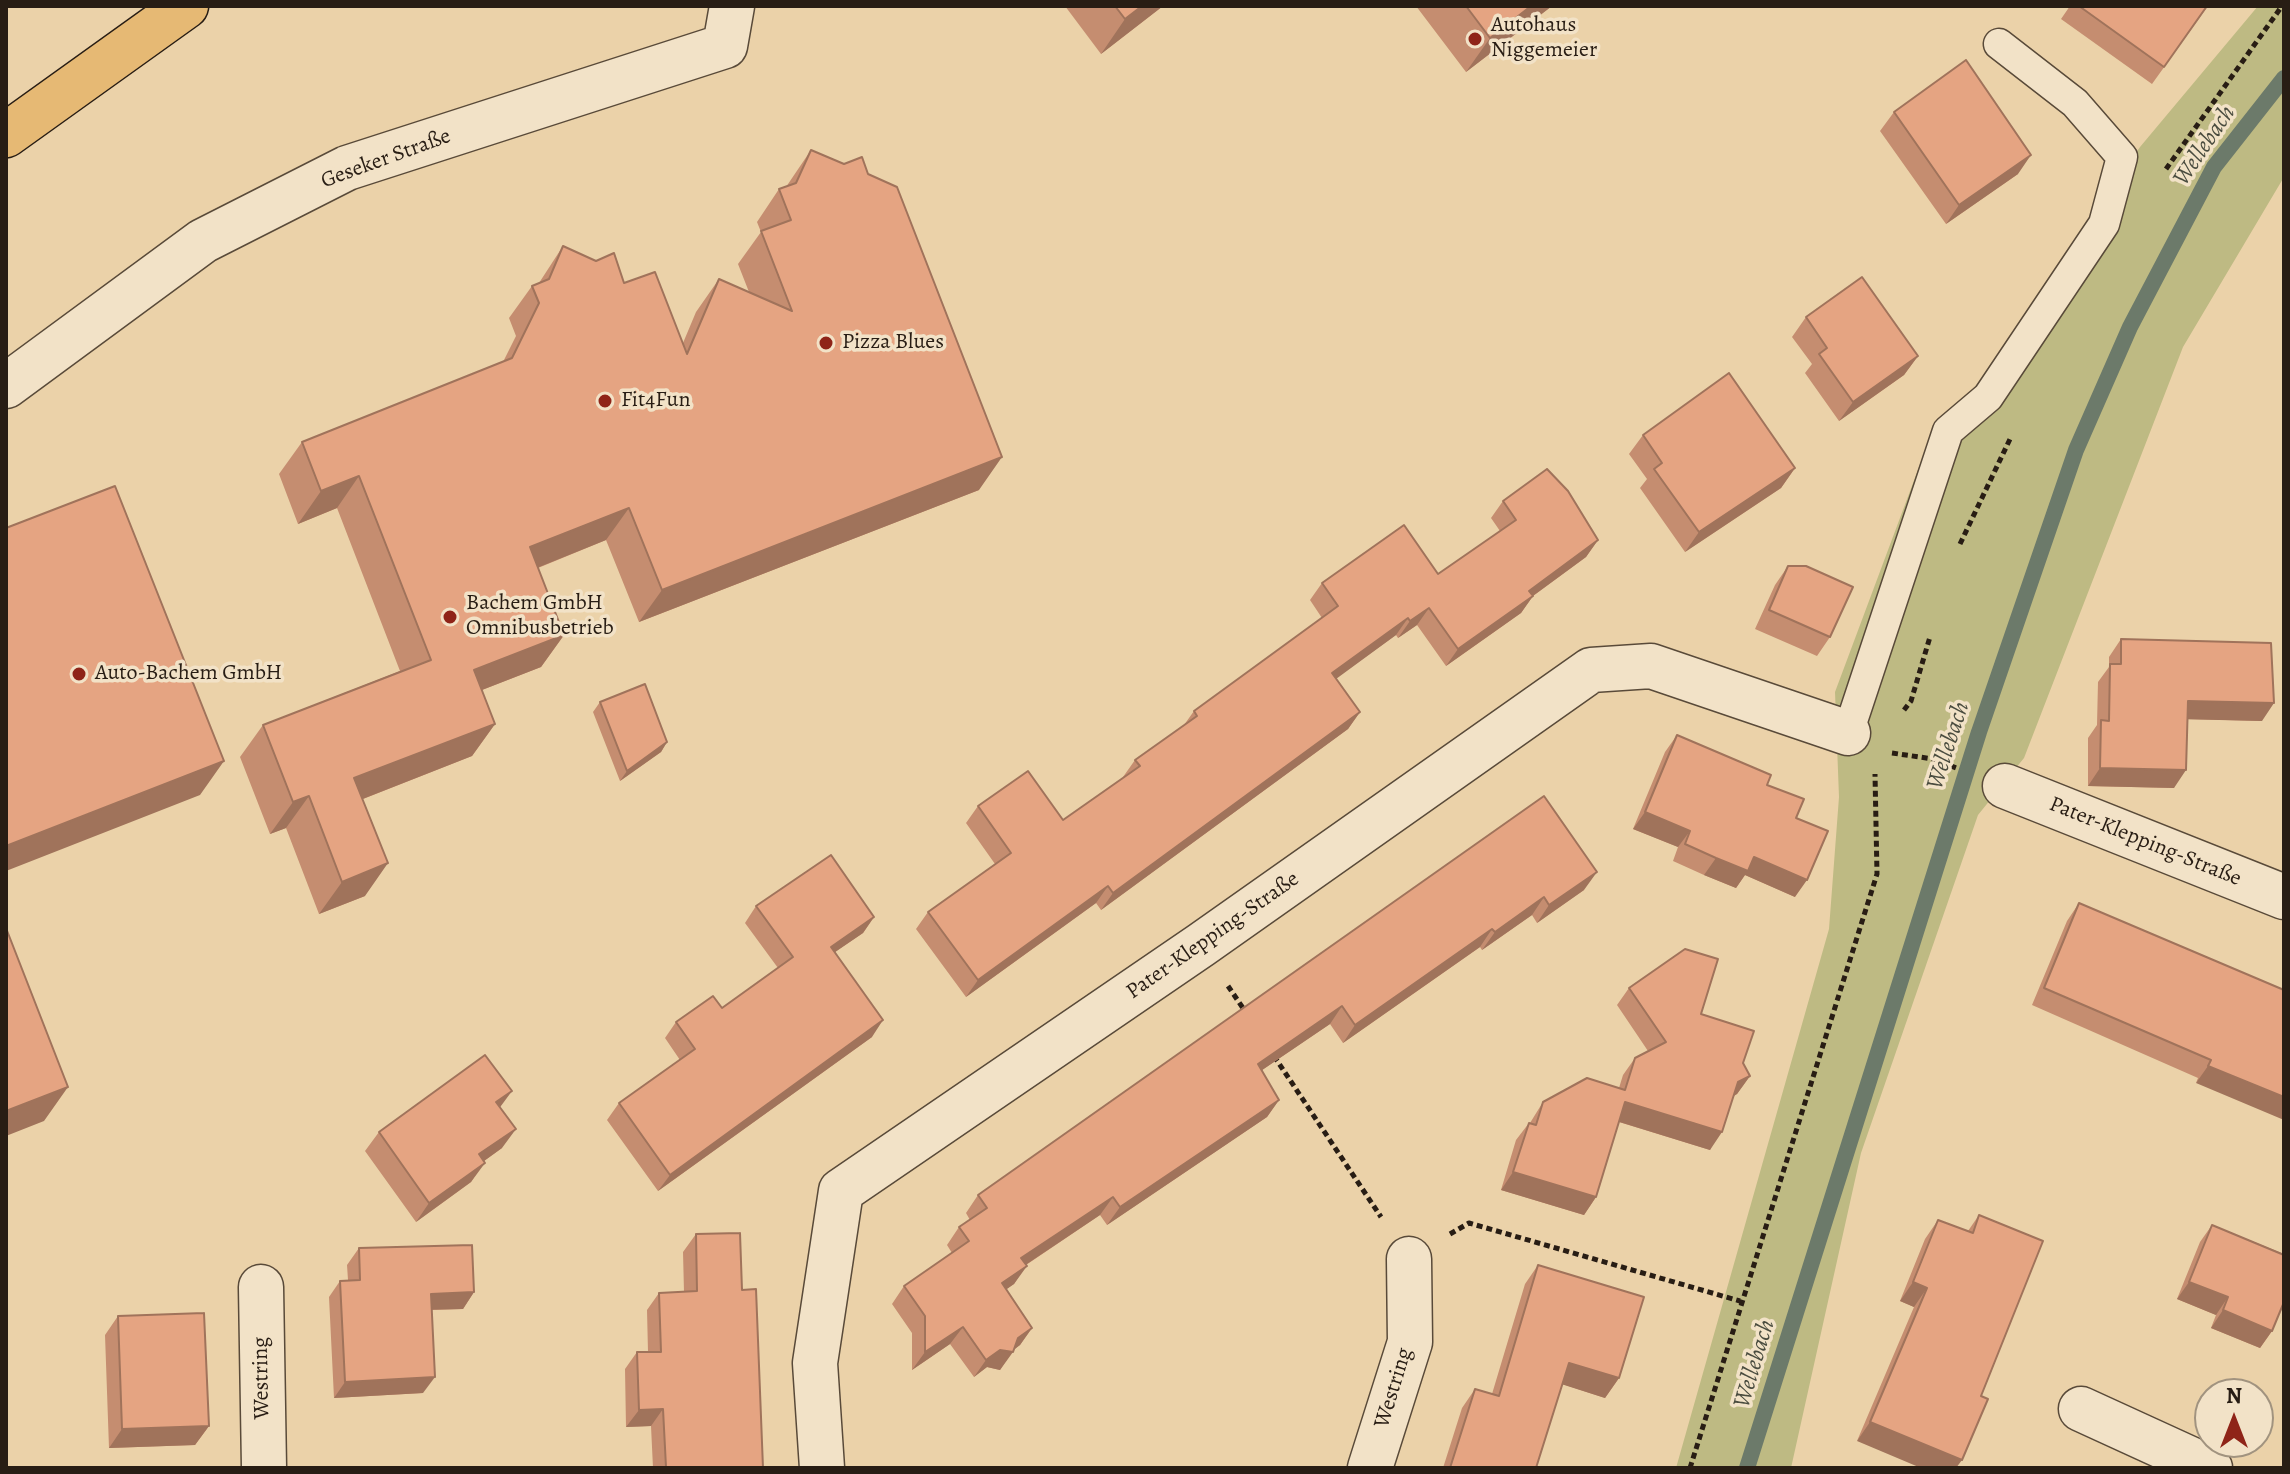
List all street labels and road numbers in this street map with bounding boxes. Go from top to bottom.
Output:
street label: Geseker Straße [318,123,454,195]
street label: Pater-Klepping-Straße [2045,791,2245,893]
street label: Pater-Klepping-Straße [1122,866,1304,1006]
street label: Westring [248,1337,276,1419]
street label: Westring [1369,1345,1419,1431]

